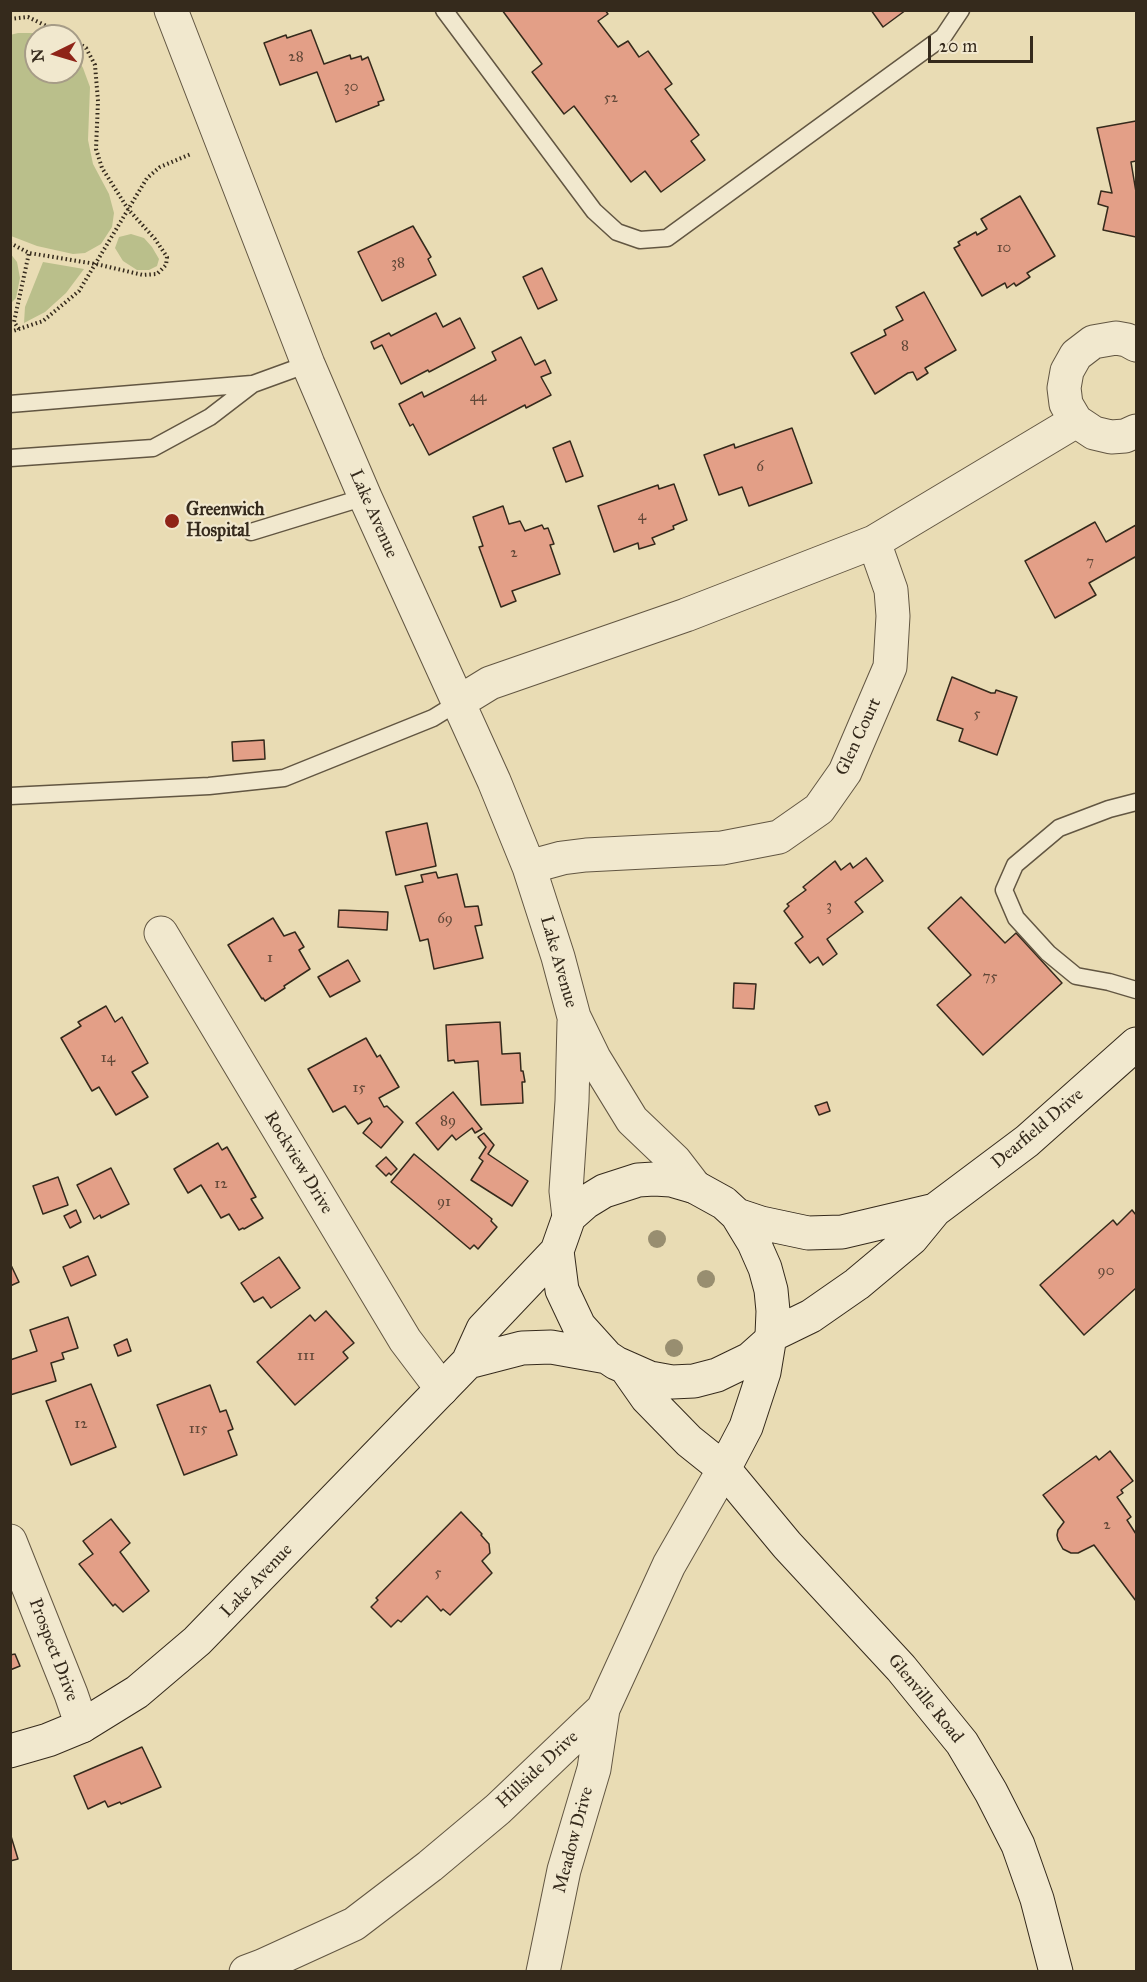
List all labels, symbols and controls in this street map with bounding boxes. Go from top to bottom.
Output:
north arrow [24,24,84,84]
scale bar [931,24,1036,62]
text: 20 m [939,35,977,57]
text: N [28,48,48,63]
house number: 28 [288,48,304,66]
house number: 30 [344,78,358,96]
house number: 52 [604,89,618,107]
house number: 10 [997,239,1011,257]
house number: 38 [391,254,405,272]
house number: 8 [901,337,909,355]
house number: 44 [470,388,486,406]
house number: 6 [756,458,764,476]
street label: Lake Avenue [344,466,402,562]
place label: Greenwich Hospital [186,500,265,542]
house number: 4 [638,507,646,525]
marker: Greenwich Hospital [163,512,181,530]
house number: 2 [510,544,518,562]
house number: 7 [1086,553,1094,571]
street label: Glen Court [832,695,886,779]
house number: 5 [974,705,980,723]
house number: 3 [826,897,832,915]
house number: 69 [437,910,453,928]
street label: Lake Avenue [535,914,581,1010]
house number: 1 [267,949,273,967]
house number: 75 [983,968,997,986]
house number: 14 [101,1049,115,1067]
house number: 15 [353,1079,365,1097]
street label: Dearfield Drive [988,1084,1088,1174]
street label: Rockview Drive [259,1108,337,1218]
house number: 89 [440,1112,456,1130]
house number: 12 [214,1175,228,1193]
house number: 91 [437,1193,451,1211]
house number: 90 [1098,1262,1114,1280]
house number: 111 [297,1347,315,1365]
house number: 12 [74,1415,88,1433]
house number: 115 [189,1420,207,1438]
house number: 2 [1103,1516,1111,1534]
street label: Lake Avenue [216,1539,298,1623]
house number: 5 [435,1564,441,1582]
street label: Prospect Drive [23,1595,83,1705]
street label: Glenville Road [883,1650,967,1748]
street label: Hillside Drive [493,1727,583,1813]
street label: Meadow Drive [549,1785,599,1895]

